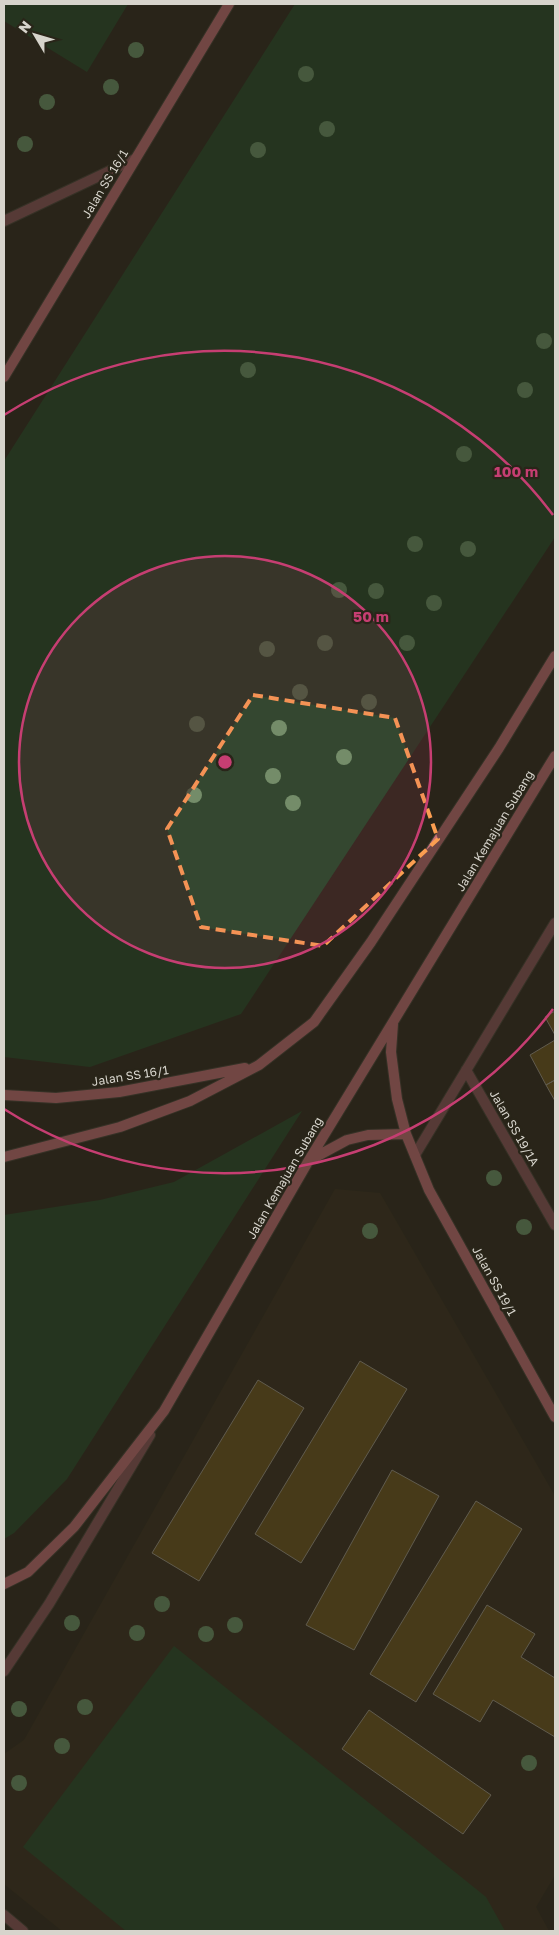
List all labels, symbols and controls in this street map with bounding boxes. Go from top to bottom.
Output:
north arrow [10,10,60,60]
text: N [14,17,34,36]
street label: Jalan SS 16/1 [78,147,131,221]
text: 100 m [494,462,538,480]
text: 50 m [353,607,389,625]
centre of rings [216,753,234,771]
street label: Jalan Kemajuan Subang [453,768,537,894]
street label: Jalan SS 16/1 [90,1062,170,1089]
street label: Jalan SS 19/1A [487,1087,542,1169]
street label: Jalan Kemajuan Subang [243,1114,326,1241]
street label: Jalan SS 19/1 [469,1243,520,1318]

